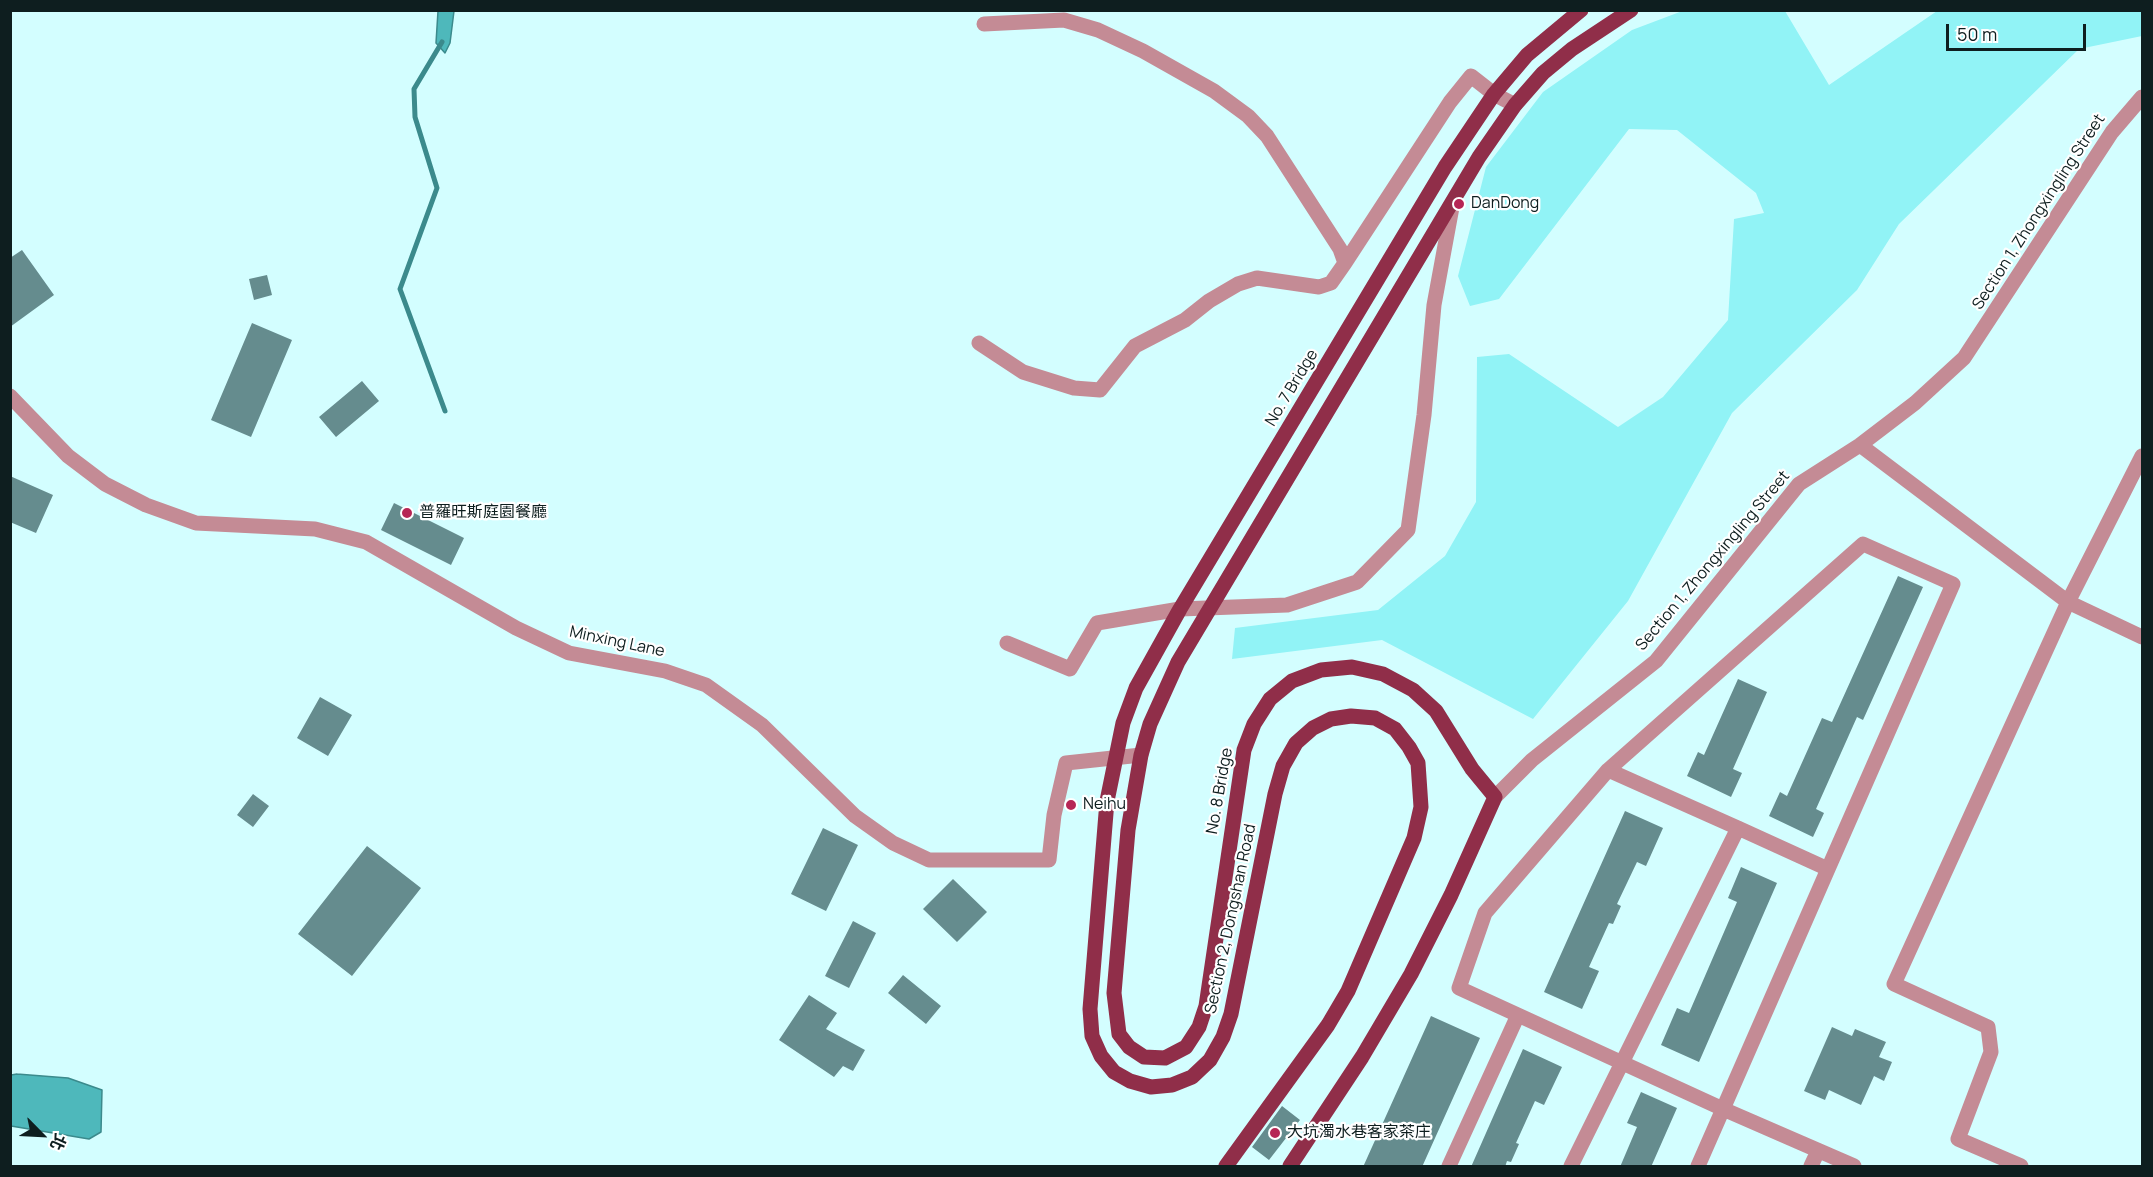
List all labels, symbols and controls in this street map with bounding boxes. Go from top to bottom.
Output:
scale bar [1949,12,2088,50]
text: 50 m [1957,22,1997,46]
street label: Section 1, Zhongxingling Street [1969,111,2109,313]
place label: DanDong [1471,194,1539,214]
marker: DanDong [1452,197,1466,211]
street label: No. 7 Bridge [1262,346,1322,430]
street label: Section 1, Zhongxingling Street [1632,467,1794,655]
place label: 普羅旺斯庭園餐廳 [419,503,547,523]
marker: 普羅旺斯庭園餐廳 [400,506,414,520]
street label: Minxing Lane [568,623,666,661]
street label: No. 8 Bridge [1203,746,1237,836]
place label: Neihu [1083,795,1126,815]
marker: Neihu [1064,798,1078,812]
street label: Section 2, Dongshan Road [1201,822,1261,1016]
north arrow [12,1105,72,1165]
place label: 大坑濁水巷客家茶庄 [1287,1123,1431,1143]
marker: 大坑濁水巷客家茶庄 [1268,1126,1282,1140]
text: 北 [45,1131,72,1154]

